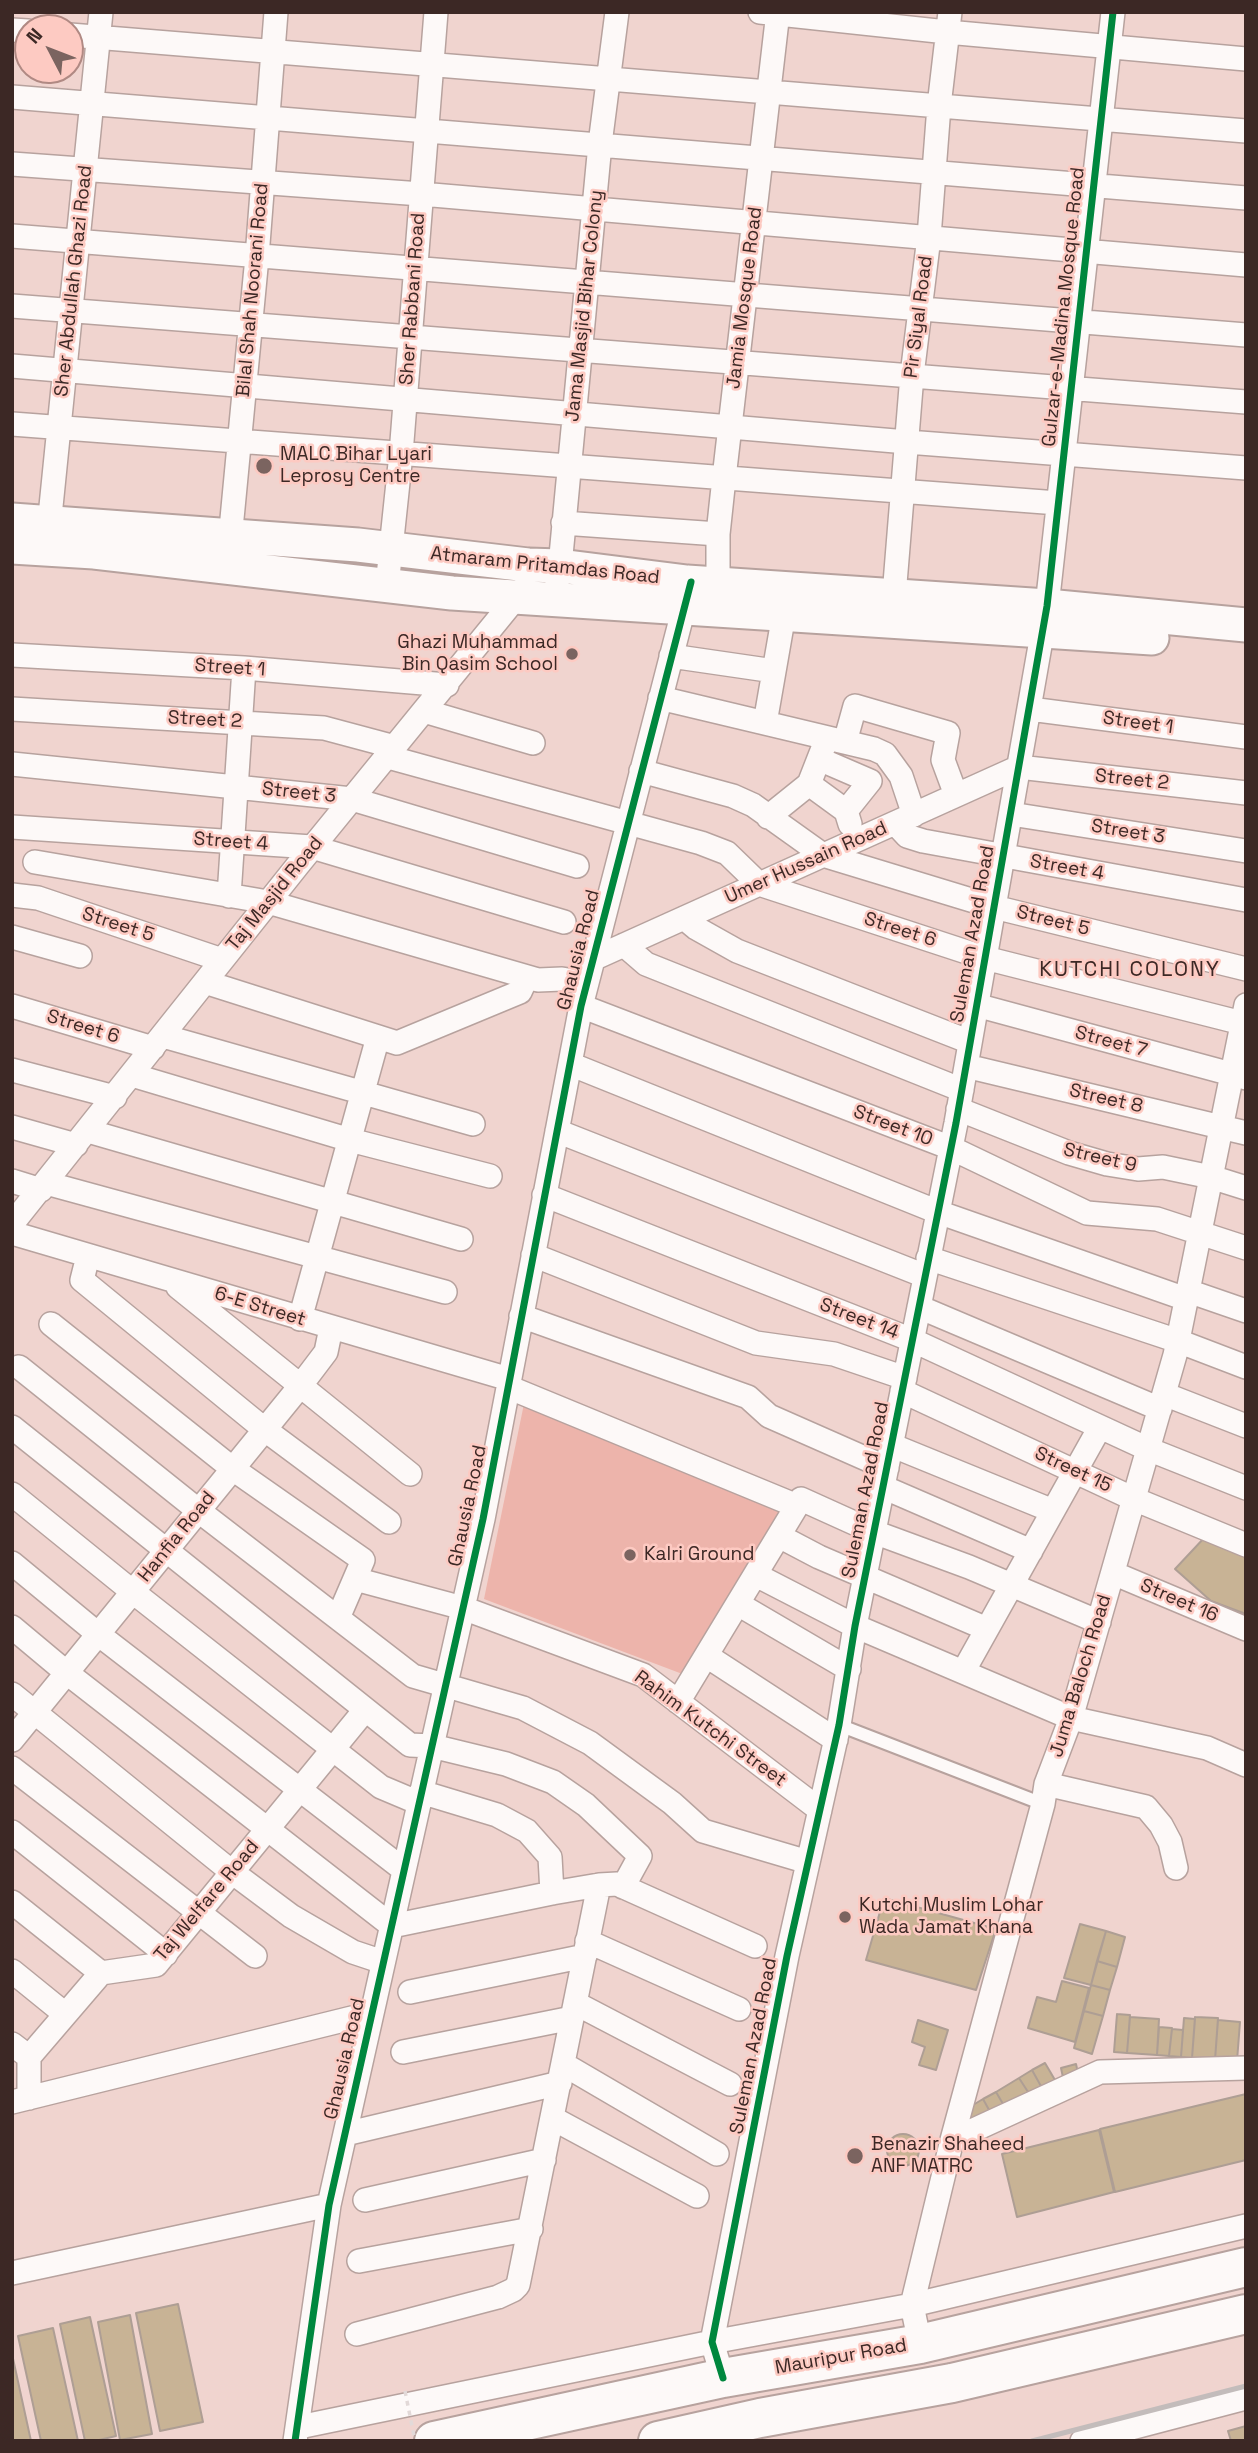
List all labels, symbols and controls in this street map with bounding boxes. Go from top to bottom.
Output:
north arrow [14,14,84,84]
text: N [21,23,48,49]
street label: Sher Abdullah Ghazi Road [51,164,97,398]
street label: Gulzar-e-Madina Mosque Road [1038,166,1090,448]
street label: Bilal Shah Noorani Road [232,182,274,398]
street label: Jama Masjid Bihar Colony [561,189,609,423]
street label: Jamia Mosque Road [723,206,767,390]
street label: Sher Rabbani Road [396,212,430,386]
street label: Pir Siyal Road [900,254,938,380]
place label: MALC Bihar Lyari Leprosy Centre [280,444,432,488]
marker: MALC Bihar Lyari Leprosy Centre [254,456,274,476]
street label: Atmaram Pritamdas Road [429,543,661,589]
place label: Ghazi Muhammad Bin Qasim School [397,632,558,676]
marker: Ghazi Muhammad Bin Qasim School [564,646,580,662]
street label: Street 1 [194,654,266,682]
street label: Street 2 [167,707,243,733]
street label: Street 1 [1101,707,1175,739]
street label: Street 2 [1094,765,1170,795]
street label: Street 3 [261,778,337,808]
street label: Street 3 [1089,815,1167,849]
street label: Umer Hussain Road [721,817,891,909]
street label: Street 4 [193,828,269,856]
street label: Taj Masjid Road [222,832,328,956]
street label: Suleman Azad Road [946,844,1000,1024]
street label: Street 4 [1028,850,1106,886]
street label: Ghausia Road [553,887,605,1013]
street label: Street 5 [1014,901,1092,941]
street label: Street 5 [79,903,157,947]
street label: Street 6 [861,908,939,952]
district label: KUTCHI COLONY [1041,957,1219,983]
street label: Street 6 [44,1005,122,1049]
street label: Street 7 [1072,1021,1150,1063]
street label: Street 8 [1067,1079,1145,1119]
street label: Street 10 [850,1100,936,1152]
street label: Street 9 [1061,1139,1139,1177]
street label: 6-E Street [212,1282,308,1332]
street label: Street 14 [816,1294,902,1344]
street label: Suleman Azad Road [838,1400,894,1580]
street label: Street 15 [1031,1442,1115,1498]
street label: Ghausia Road [444,1443,492,1569]
street label: Hanfia Road [134,1487,220,1587]
place label: Kalri Ground [644,1544,754,1566]
marker: Kalri Ground [622,1547,638,1563]
street label: Street 16 [1137,1574,1221,1628]
street label: Juma Baloch Road [1045,1592,1117,1760]
street label: Rahim Kutchi Street [629,1666,791,1792]
street label: Taj Welfare Road [150,1836,264,1966]
place label: Kutchi Muslim Lohar Wada Jamat Khana [859,1895,1043,1939]
marker: Kutchi Muslim Lohar Wada Jamat Khana [837,1909,853,1925]
street label: Suleman Azad Road [726,1956,782,2136]
street label: Ghausia Road [320,1996,370,2122]
place label: Benazir Shaheed ANF MATRC [871,2134,1025,2178]
marker: Benazir Shaheed ANF MATRC [845,2146,865,2166]
street label: Mauripur Road [773,2334,909,2380]

